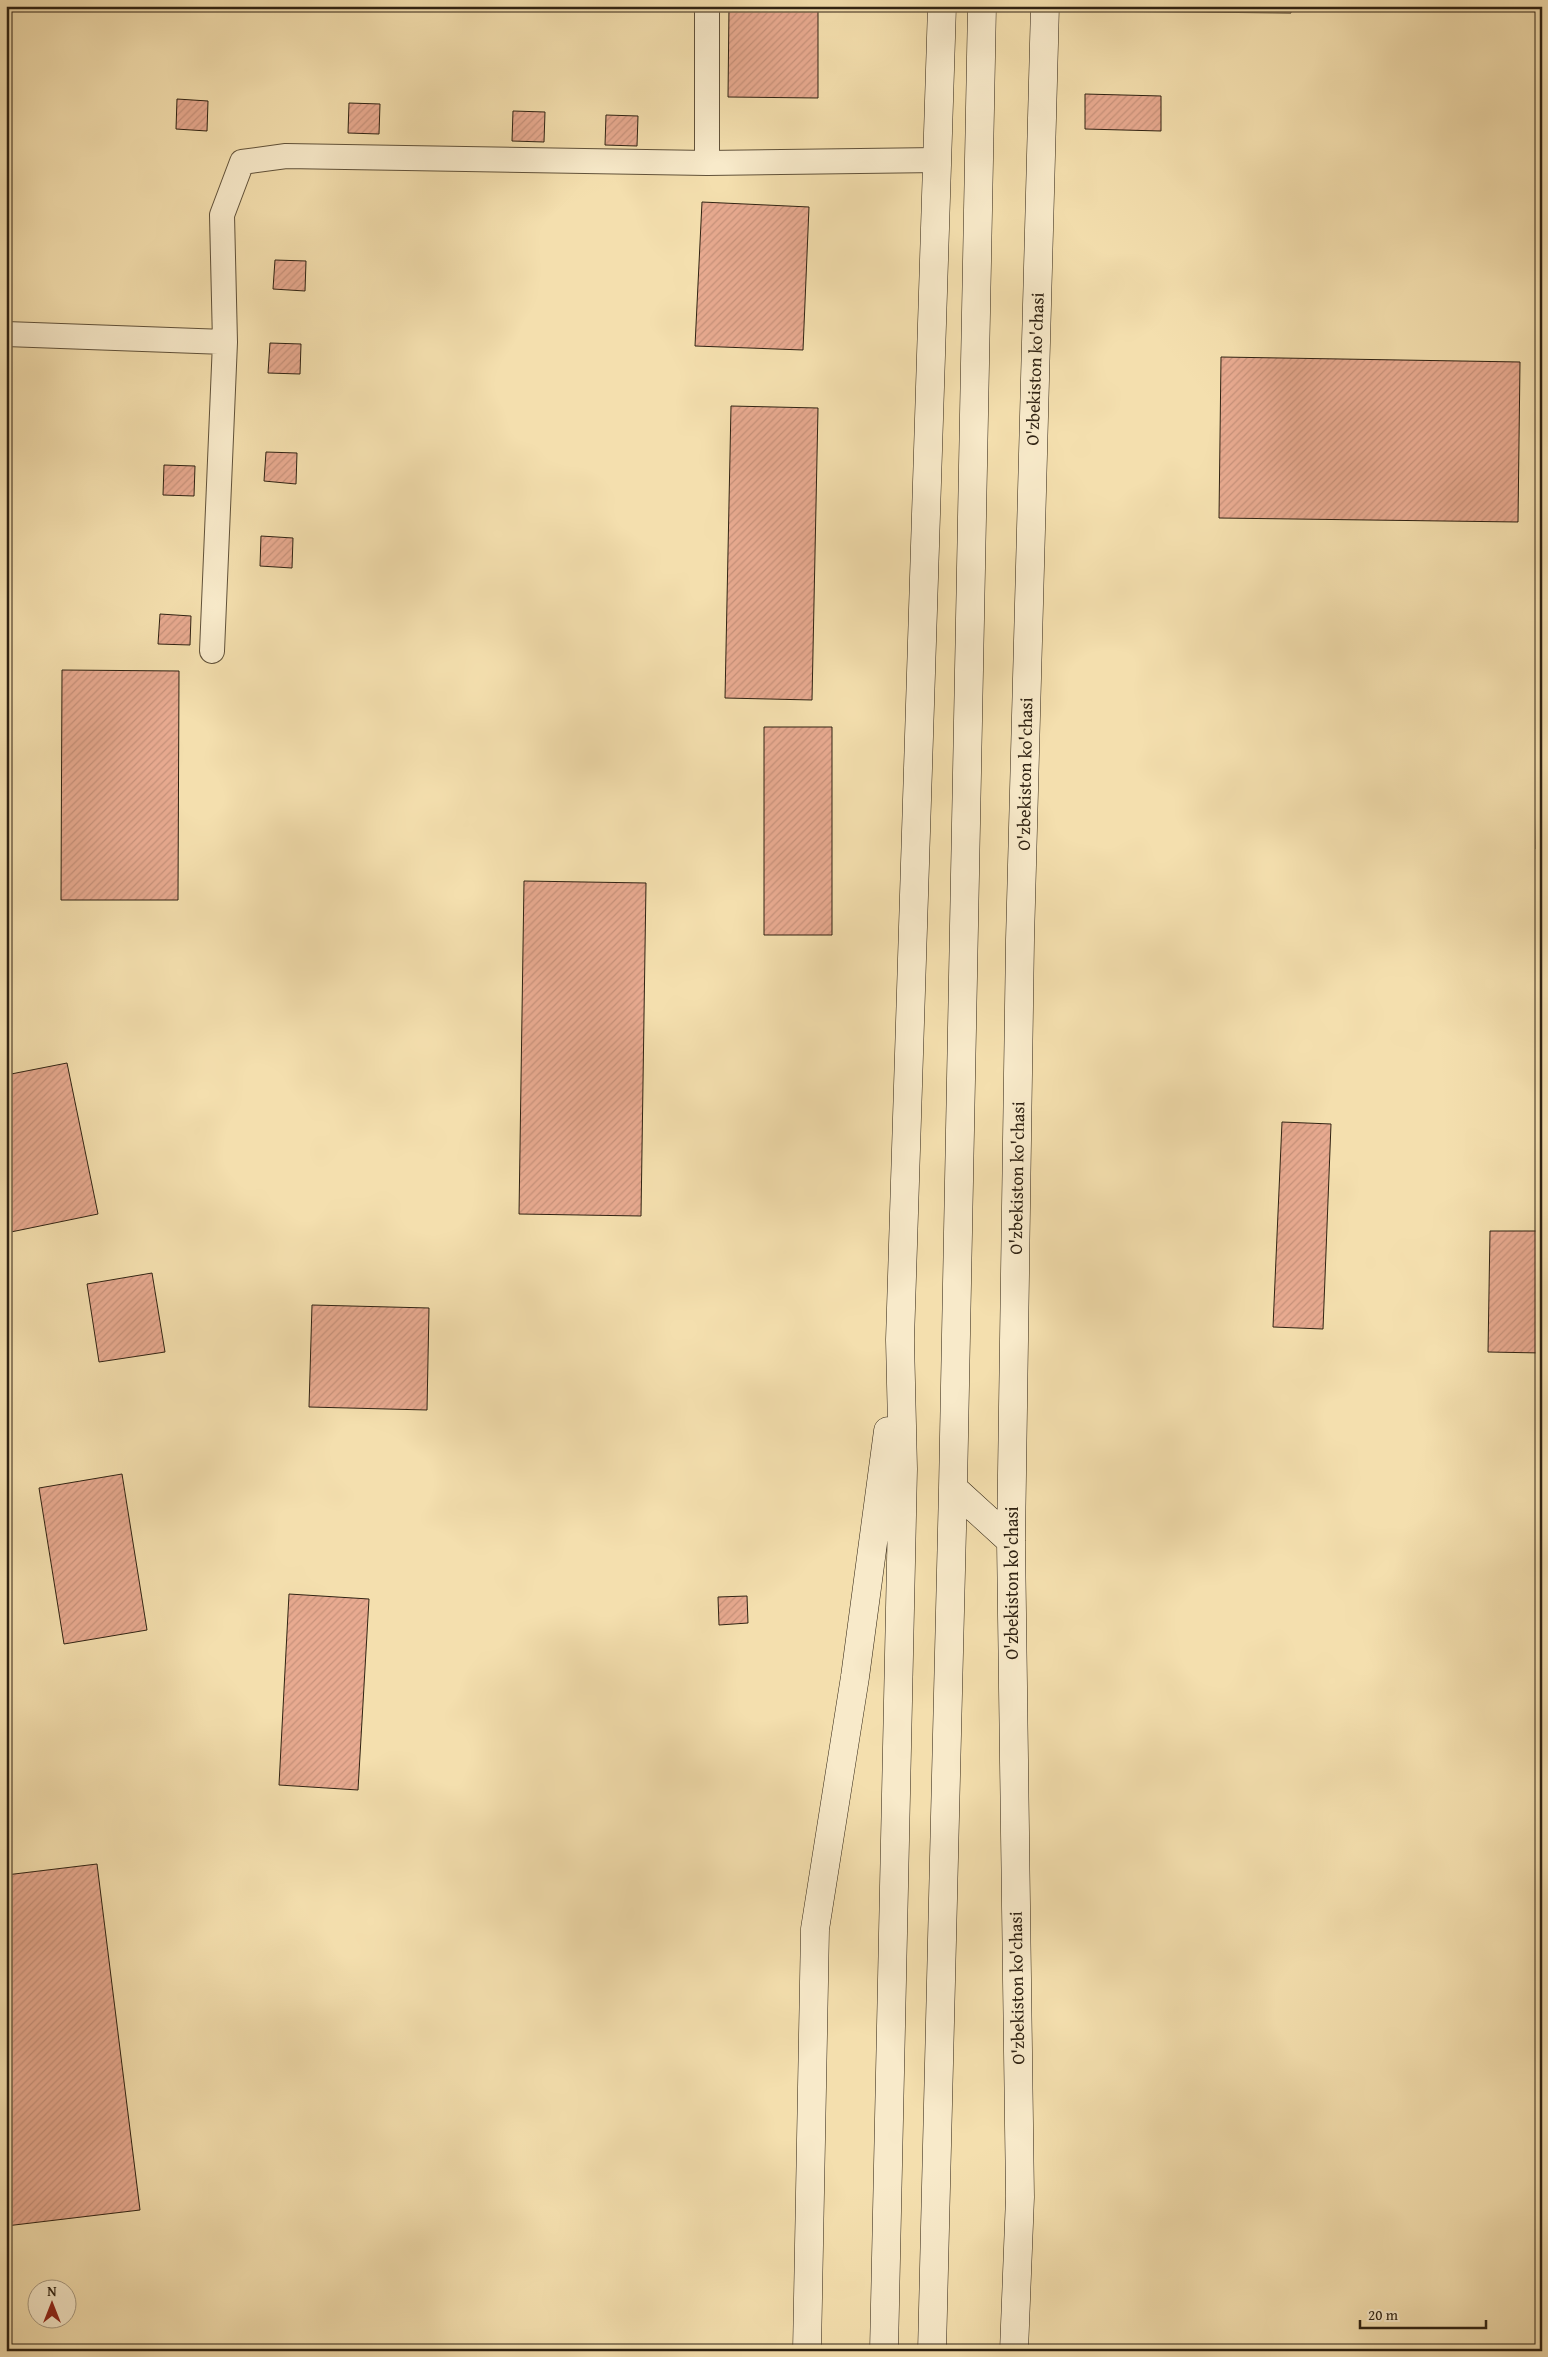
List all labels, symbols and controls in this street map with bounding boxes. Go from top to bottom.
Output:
street label: O'zbekiston ko'chasi [1018,292,1051,446]
street label: O'zbekiston ko'chasi [1010,697,1039,851]
street label: O'zbekiston ko'chasi [1002,1101,1031,1255]
street label: O'zbekiston ko'chasi [998,1506,1025,1660]
street label: O'zbekiston ko'chasi [1002,1911,1031,2065]
north arrow [28,2280,78,2330]
text: N [47,2281,57,2301]
scale bar [1360,2297,1487,2329]
text: 20 m [1368,2304,1399,2325]

